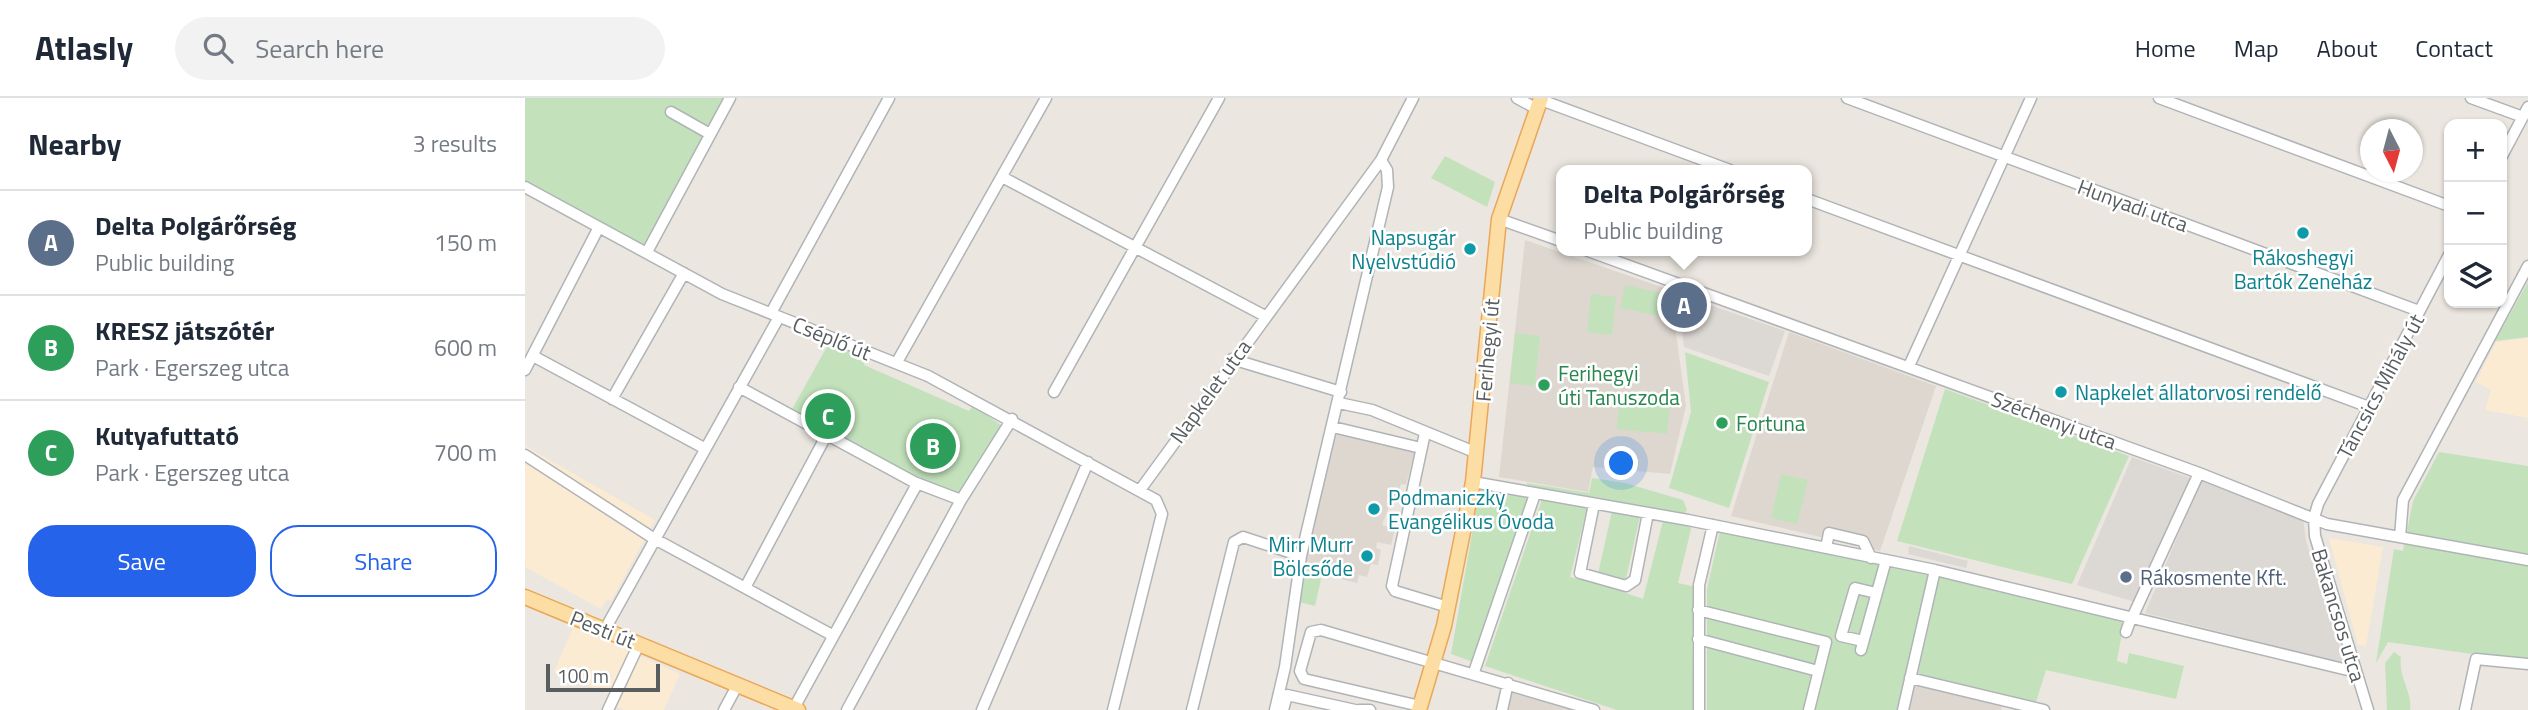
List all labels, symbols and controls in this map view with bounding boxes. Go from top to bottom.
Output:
search box [175,17,665,80]
text: Atlasly [35,23,133,73]
icon: search [199,29,237,67]
text: Search here [255,29,384,68]
text: Home [2135,30,2196,66]
text: Map [2234,30,2279,66]
text: About [2317,30,2377,66]
text: Contact [2415,30,2493,66]
north arrow [2360,119,2423,182]
map controls [2444,119,2507,308]
button: + [2444,119,2507,182]
text: Nearby [28,121,121,167]
text: 3 results [413,126,497,161]
popup [1556,165,1812,256]
street label: Hunyadi utca [2073,170,2193,240]
text: Delta Polgárőrség [1583,174,1785,213]
button: − [2444,182,2507,245]
text: Delta Polgárőrség [95,206,296,245]
text: Public building [1583,213,1723,248]
place label: Napsugár Nyelvstúdió [1351,221,1456,277]
text: A [44,225,58,260]
text: 150 m [434,225,497,260]
marker: Rákoshegyi Bartók Zeneház [2295,225,2311,241]
marker: Napsugár Nyelvstúdió [1462,241,1478,257]
place label: Rákoshegyi Bartók Zeneház [2234,241,2372,297]
text: Public building [95,245,234,280]
button: layers [2444,245,2507,308]
pin: A [1661,279,1707,331]
street label: Ferihegyi út [1467,296,1508,403]
street label: Táncsics Mihály út [2328,307,2432,464]
street label: Cséplő út [788,308,877,368]
text: KRESZ játszótér [95,311,274,350]
text: B [44,330,58,365]
text: 600 m [434,330,497,365]
street label: Napkelet utca [1161,332,1259,450]
text: Park · Egerszeg utca [95,350,289,385]
place label: Ferihegyi úti Tanuszoda [1558,357,1680,413]
place label: Napkelet állatorvosi rendelő [2075,376,2322,408]
marker: Ferihegyi úti Tanuszoda [1536,377,1552,393]
street label: Széchenyi utca [1987,383,2122,458]
marker: Napkelet állatorvosi rendelő [2053,384,2069,400]
pin: C [805,390,851,442]
place label: Fortuna [1736,407,1806,439]
marker: Fortuna [1714,415,1730,431]
text: Kutyafuttató [95,416,239,455]
pin: B [910,420,956,472]
text: C [45,435,57,470]
text: 700 m [434,435,497,470]
your location [1604,446,1638,480]
text: Park · Egerszeg utca [95,455,289,490]
place label: Podmaniczky Evangélikus Óvoda [1388,481,1555,537]
marker: Podmaniczky Evangélikus Óvoda [1366,501,1382,517]
button: Save [28,525,256,597]
button: Share [270,525,497,597]
place label: Mirr Murr Bölcsőde [1268,528,1353,584]
street label: Bakancsos utca [2304,544,2375,686]
marker: Mirr Murr Bölcsőde [1359,548,1375,564]
place label: Rákosmente Kft. [2140,561,2287,593]
marker: Rákosmente Kft. [2118,569,2134,585]
street label: Pesti út [566,601,641,657]
scale bar [546,661,660,693]
text: 100 m [557,661,609,690]

